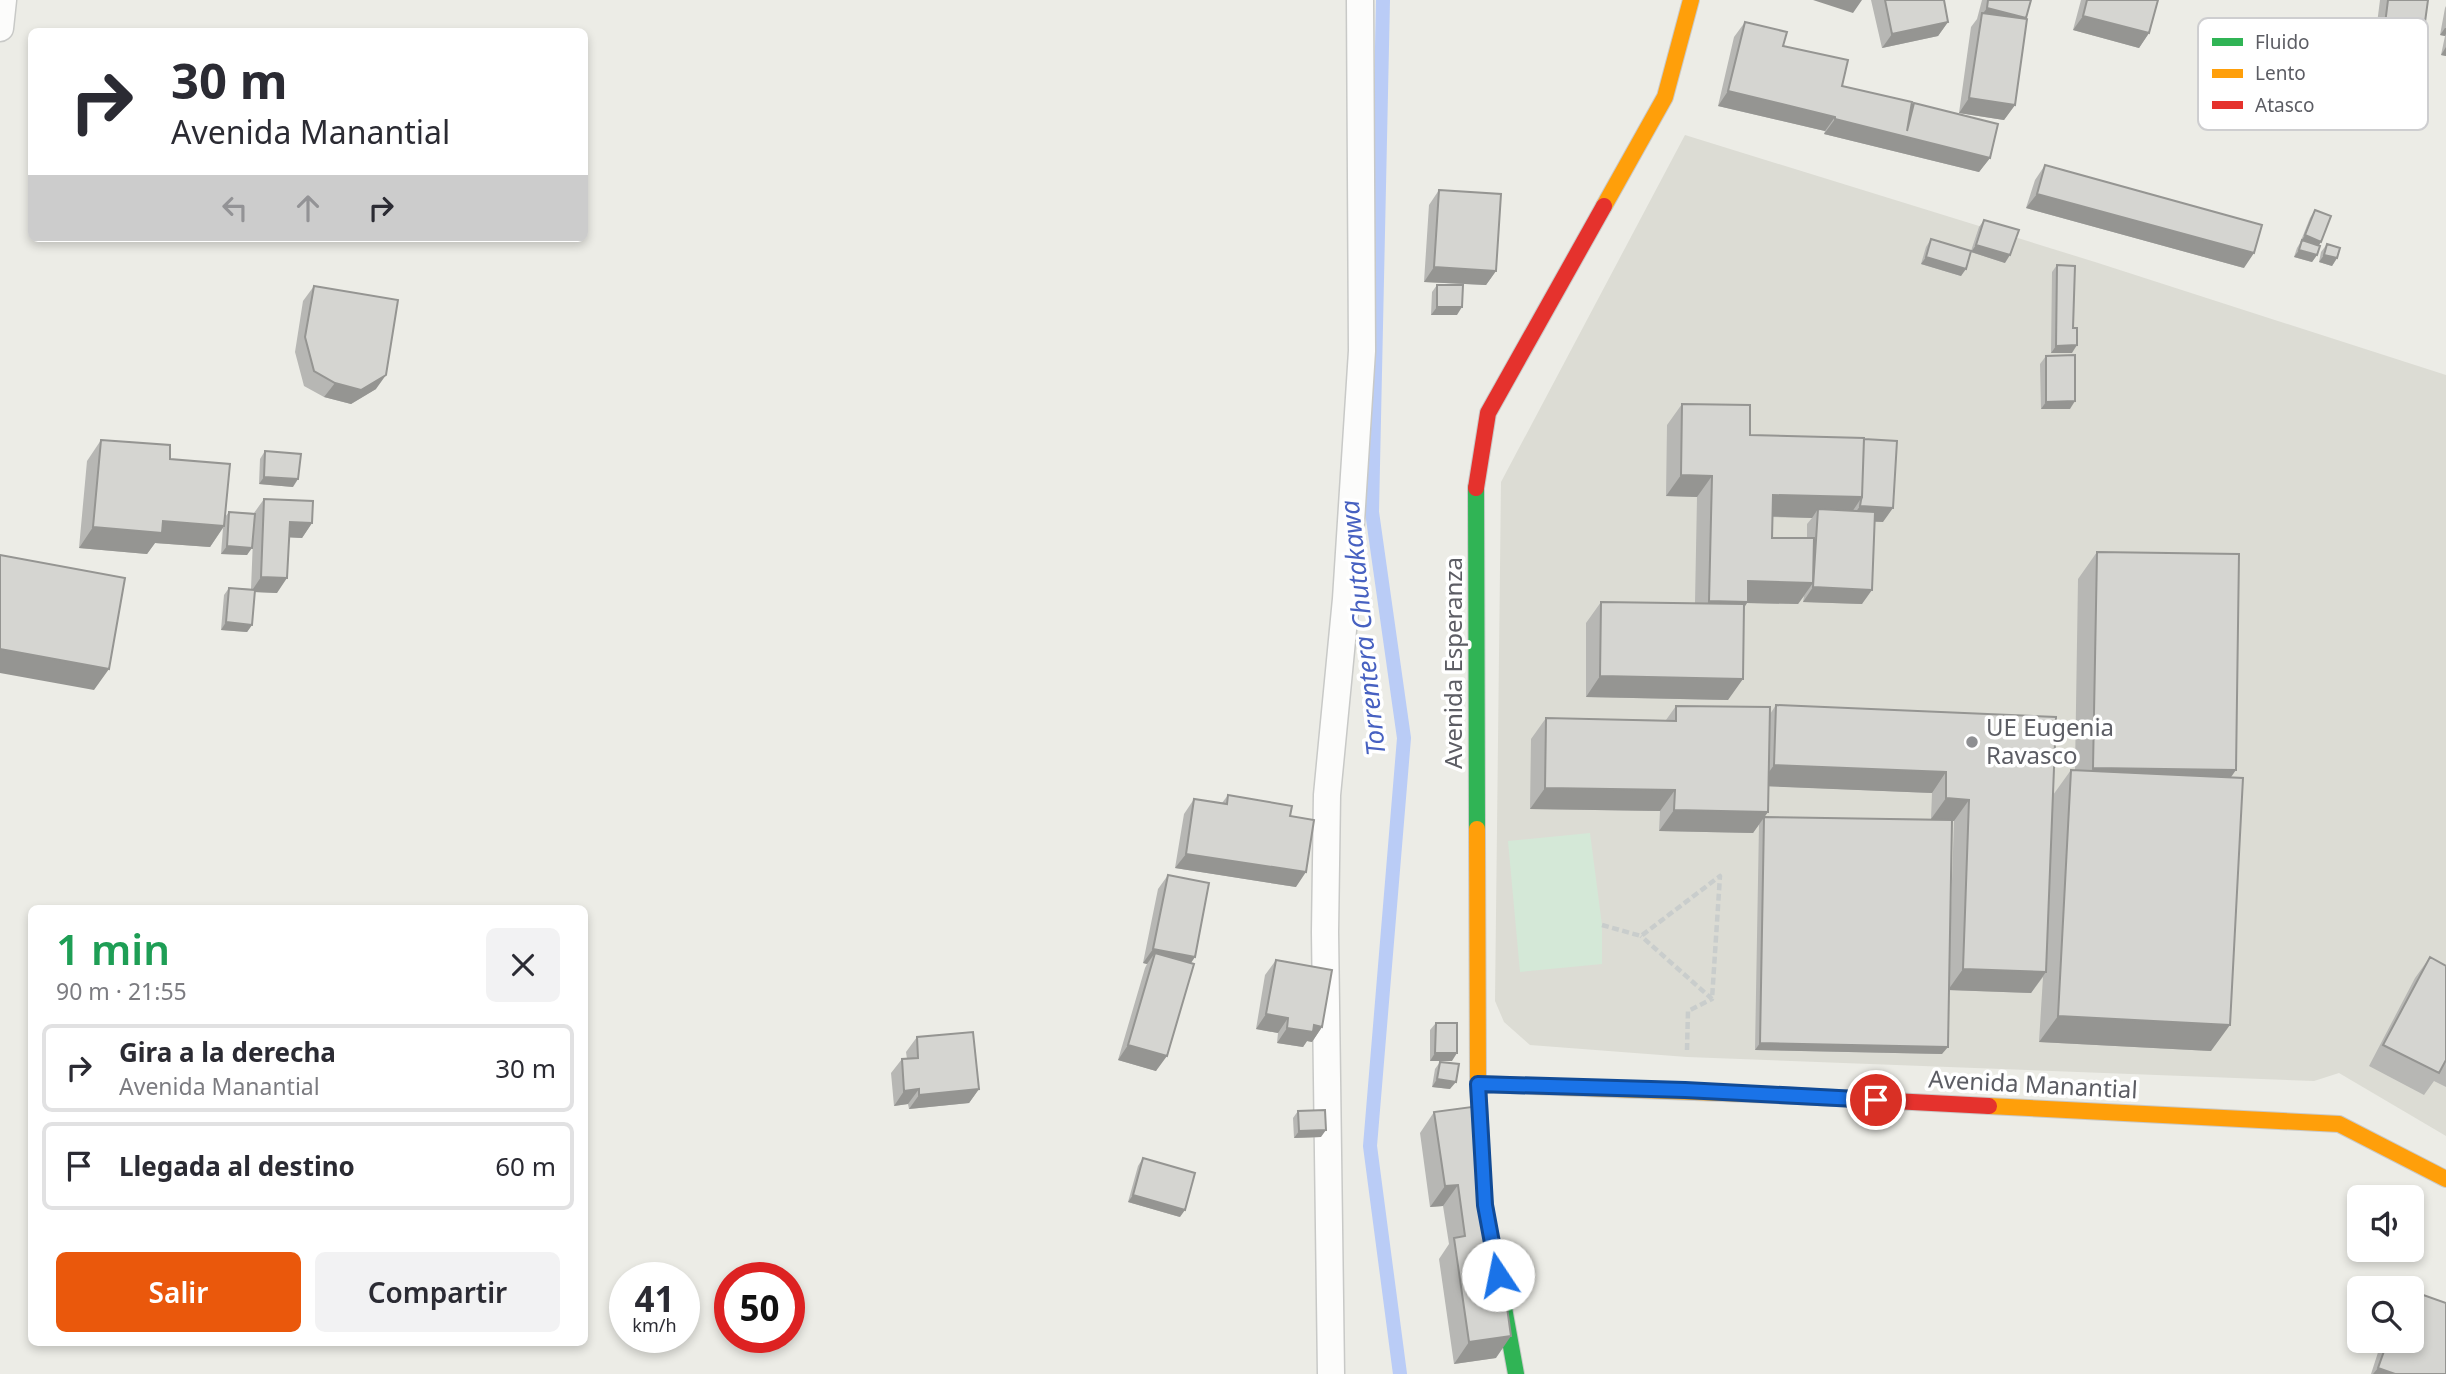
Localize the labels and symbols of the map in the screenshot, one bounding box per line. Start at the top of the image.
legend [2198,18,2428,130]
text: Fluido [2255,29,2310,55]
text: Lento [2255,60,2306,86]
text: Atasco [2255,92,2314,118]
water label: Torrentera Chutakawa [1331,498,1393,758]
street label: Avenida Esperanza [1436,557,1469,769]
place label: UE Eugenia Ravasco [1986,710,2114,771]
marker: UE Eugenia Ravasco [1964,734,1980,750]
street label: Avenida Manantial [1928,1062,2139,1105]
pin [1846,1070,1906,1130]
position arrow [1461,1238,1535,1312]
speed limit sign: 50 [714,1262,805,1353]

